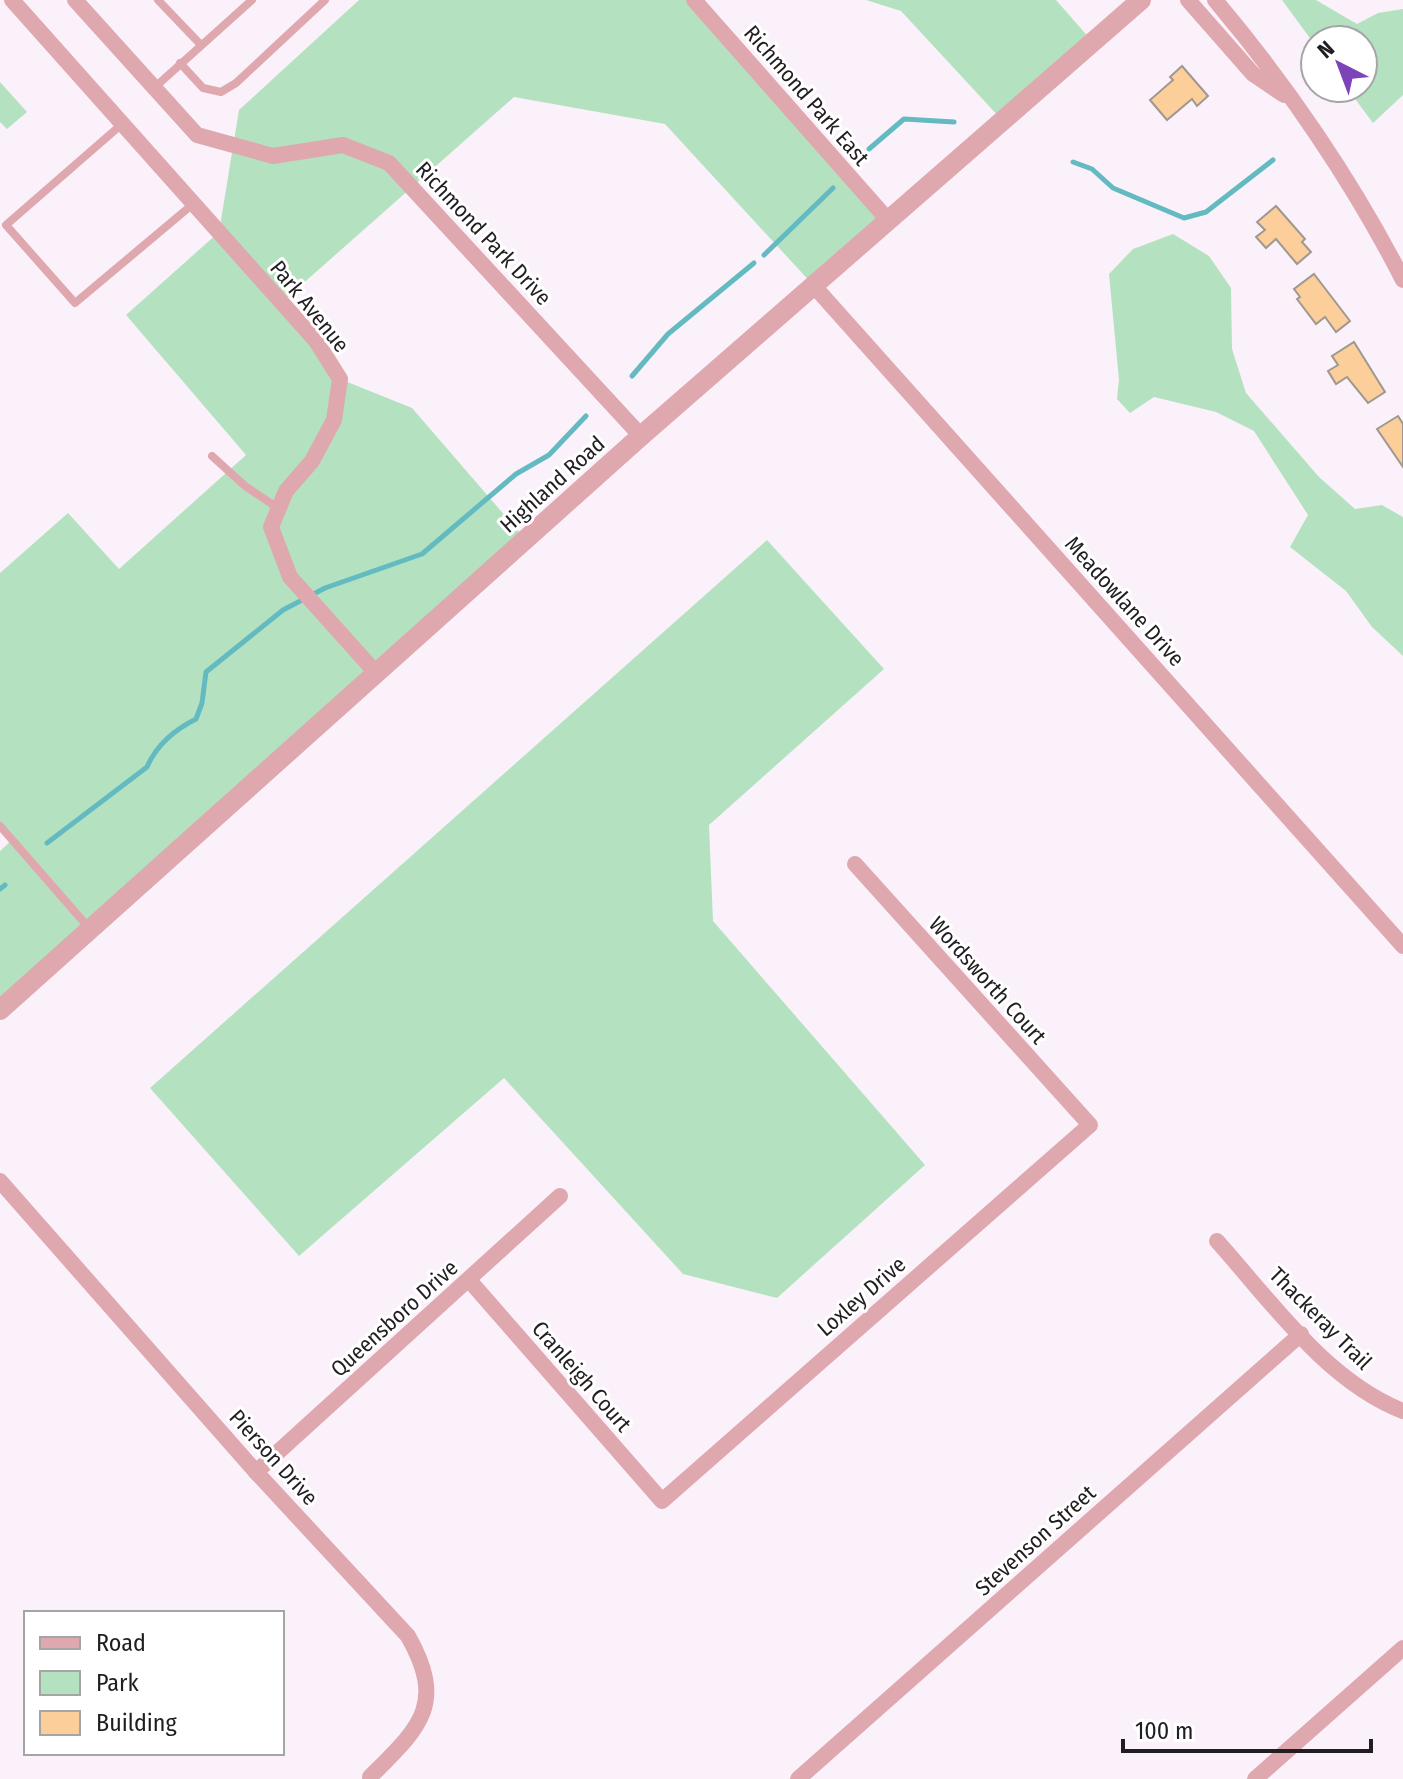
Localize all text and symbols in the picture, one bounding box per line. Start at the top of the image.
street label: Richmond Park East [738,20,875,172]
north arrow [1299,24,1379,104]
text: N [1312,35,1340,64]
street label: Richmond Park Drive [410,156,557,311]
street label: Park Avenue [264,255,355,358]
street label: Highland Road [494,430,610,538]
street label: Meadowlane Drive [1059,531,1190,672]
street label: Wordsworth Court [923,911,1052,1050]
street label: Loxley Drive [812,1251,911,1342]
street label: Queensboro Drive [325,1254,463,1383]
street label: Thackeray Trail [1264,1261,1378,1375]
street label: Cranleigh Court [526,1315,638,1438]
street label: Pierson Drive [224,1404,324,1511]
street label: Stevenson Street [970,1479,1102,1601]
legend [24,1611,284,1755]
text: Road [96,1629,146,1657]
text: Park [96,1669,139,1697]
scale bar [1123,1703,1371,1753]
text: Building [96,1709,178,1737]
text: 100 m [1135,1717,1193,1745]

